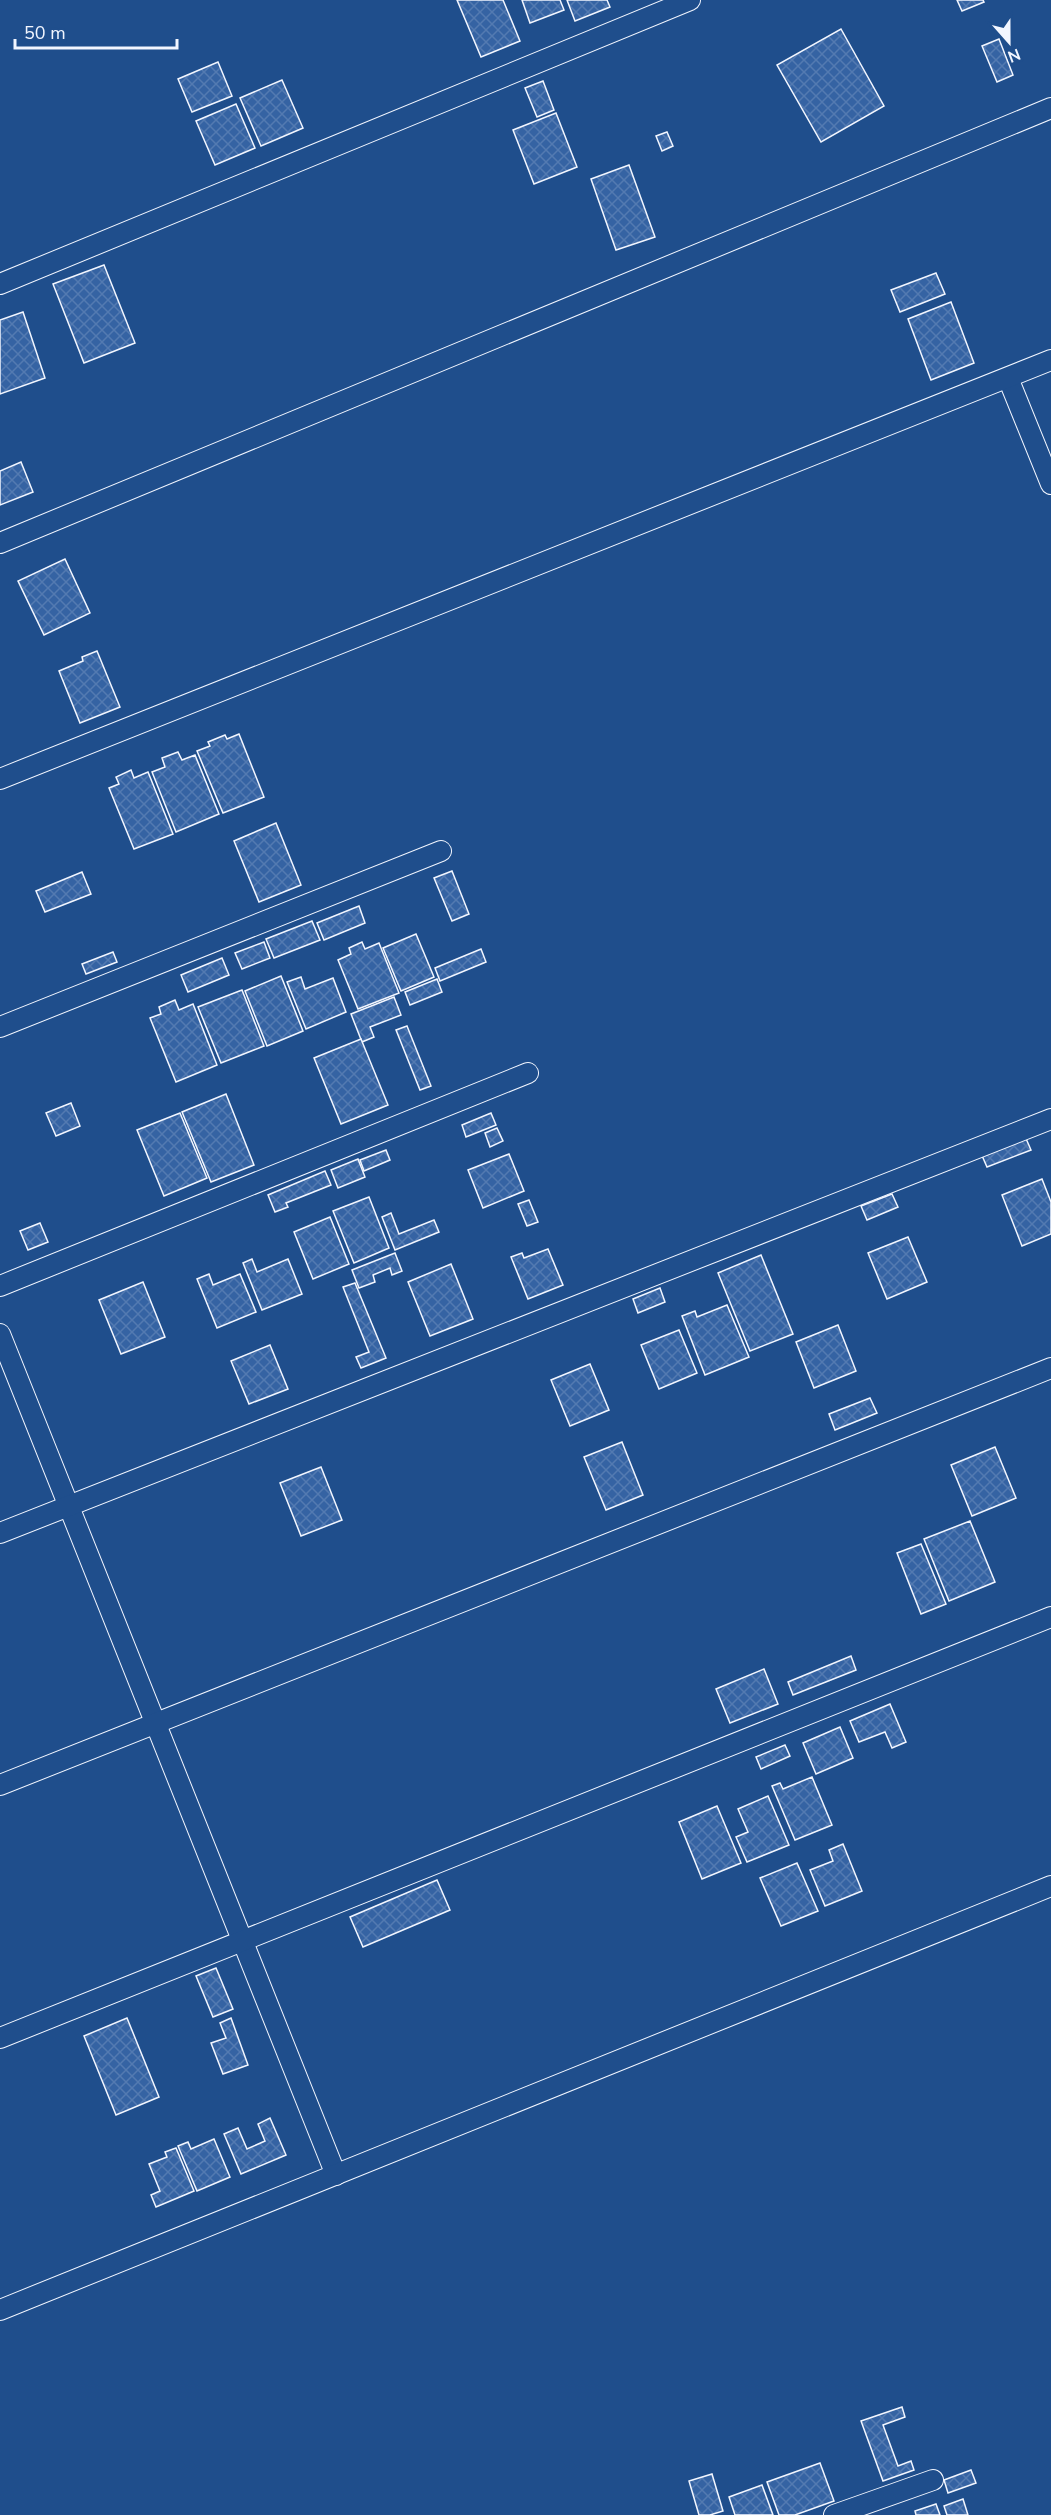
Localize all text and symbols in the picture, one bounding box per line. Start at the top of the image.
scale bar [15,12,177,50]
north arrow [979,12,1039,72]
text: 50 m [24,21,66,45]
text: N [1004,43,1024,67]

